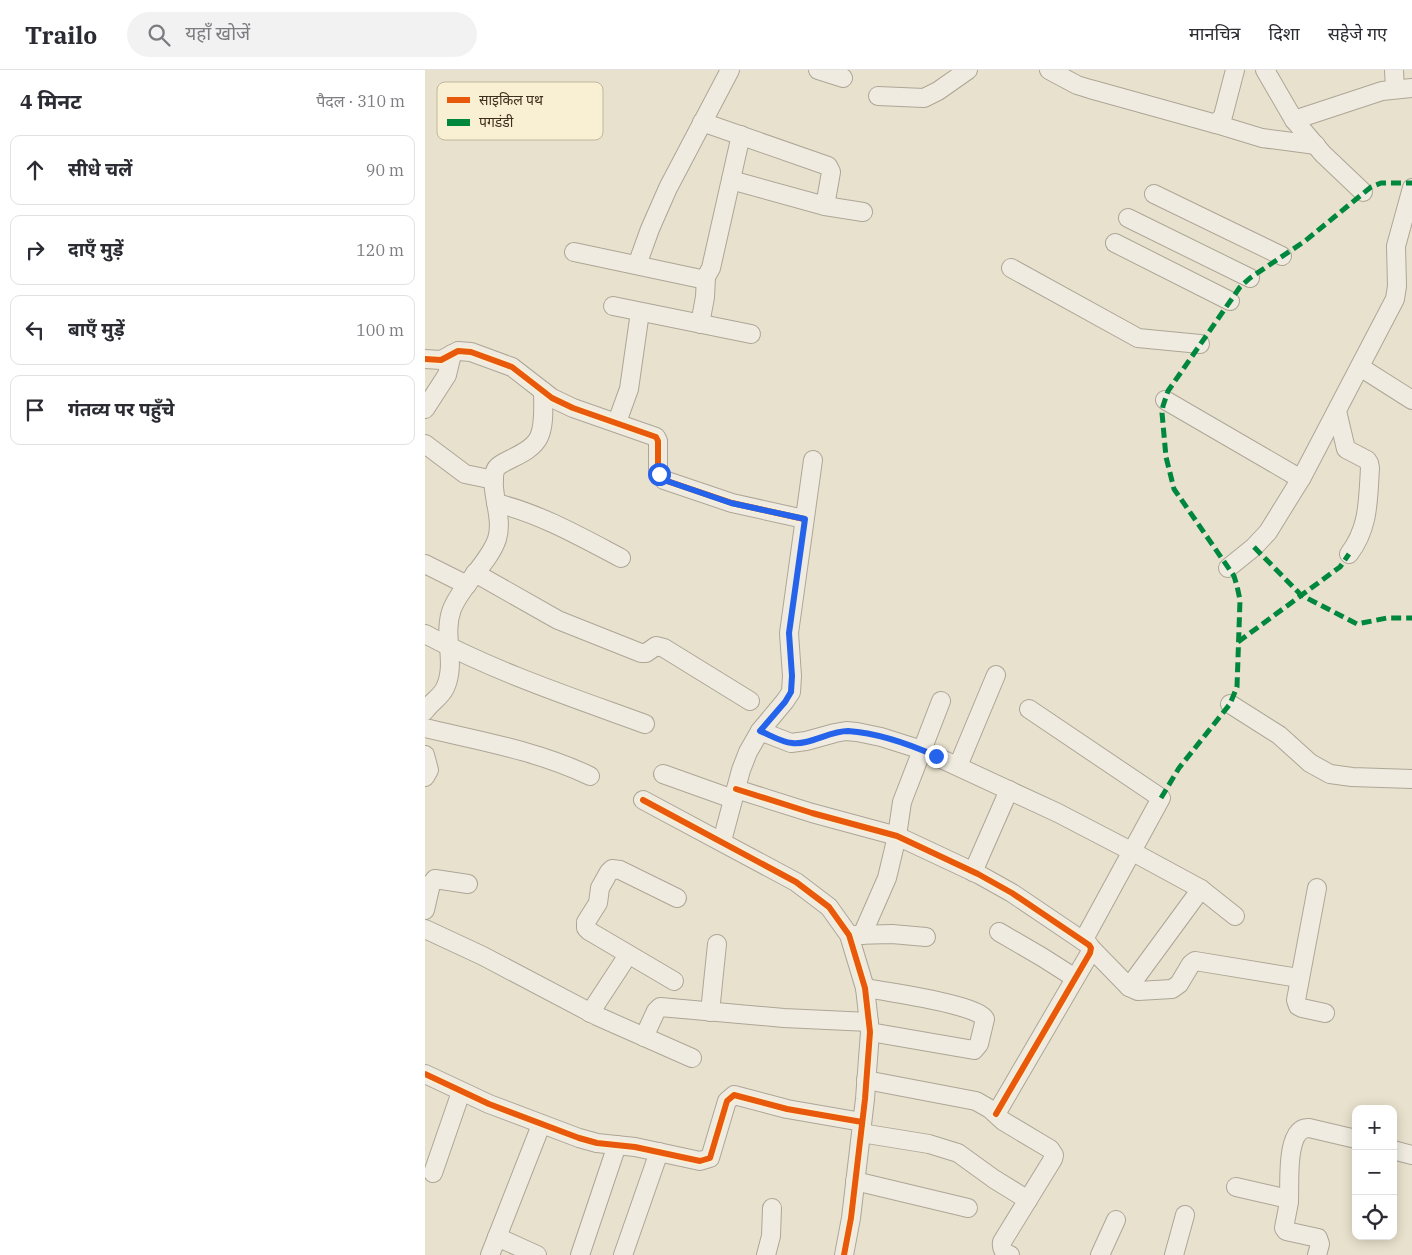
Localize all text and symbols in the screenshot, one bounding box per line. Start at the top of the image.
search box [127,12,477,57]
text: Trailo [25,19,97,51]
icon: search [145,21,173,49]
text: यहाँ खोजें [185,21,250,45]
text: मानचित्र [1189,22,1241,45]
text: दिशा [1269,22,1300,45]
text: सहेजे गए [1328,22,1387,45]
legend [437,82,603,140]
text: 4 मिनट [20,87,82,115]
text: पैदल · 310 m [316,91,405,111]
text: साइकिल पथ [479,91,544,109]
text: पगडंडी [479,113,514,131]
icon: ahead [21,156,49,184]
text: सीधे चलें [68,157,132,181]
text: 90 m [366,160,404,180]
icon: right [21,236,49,264]
text: दाएँ मुड़ें [68,237,123,261]
text: 120 m [356,240,404,260]
icon: left [21,316,49,344]
text: बाएँ मुड़ें [68,317,125,341]
text: 100 m [356,320,404,340]
icon: arrive [21,396,49,424]
text: गंतव्य पर पहुँचे [68,397,175,421]
route start [648,463,671,486]
route end [925,745,948,768]
map controls [1352,1105,1397,1240]
button: + [1352,1105,1397,1150]
button: − [1352,1150,1397,1195]
button: locate [1352,1195,1397,1240]

